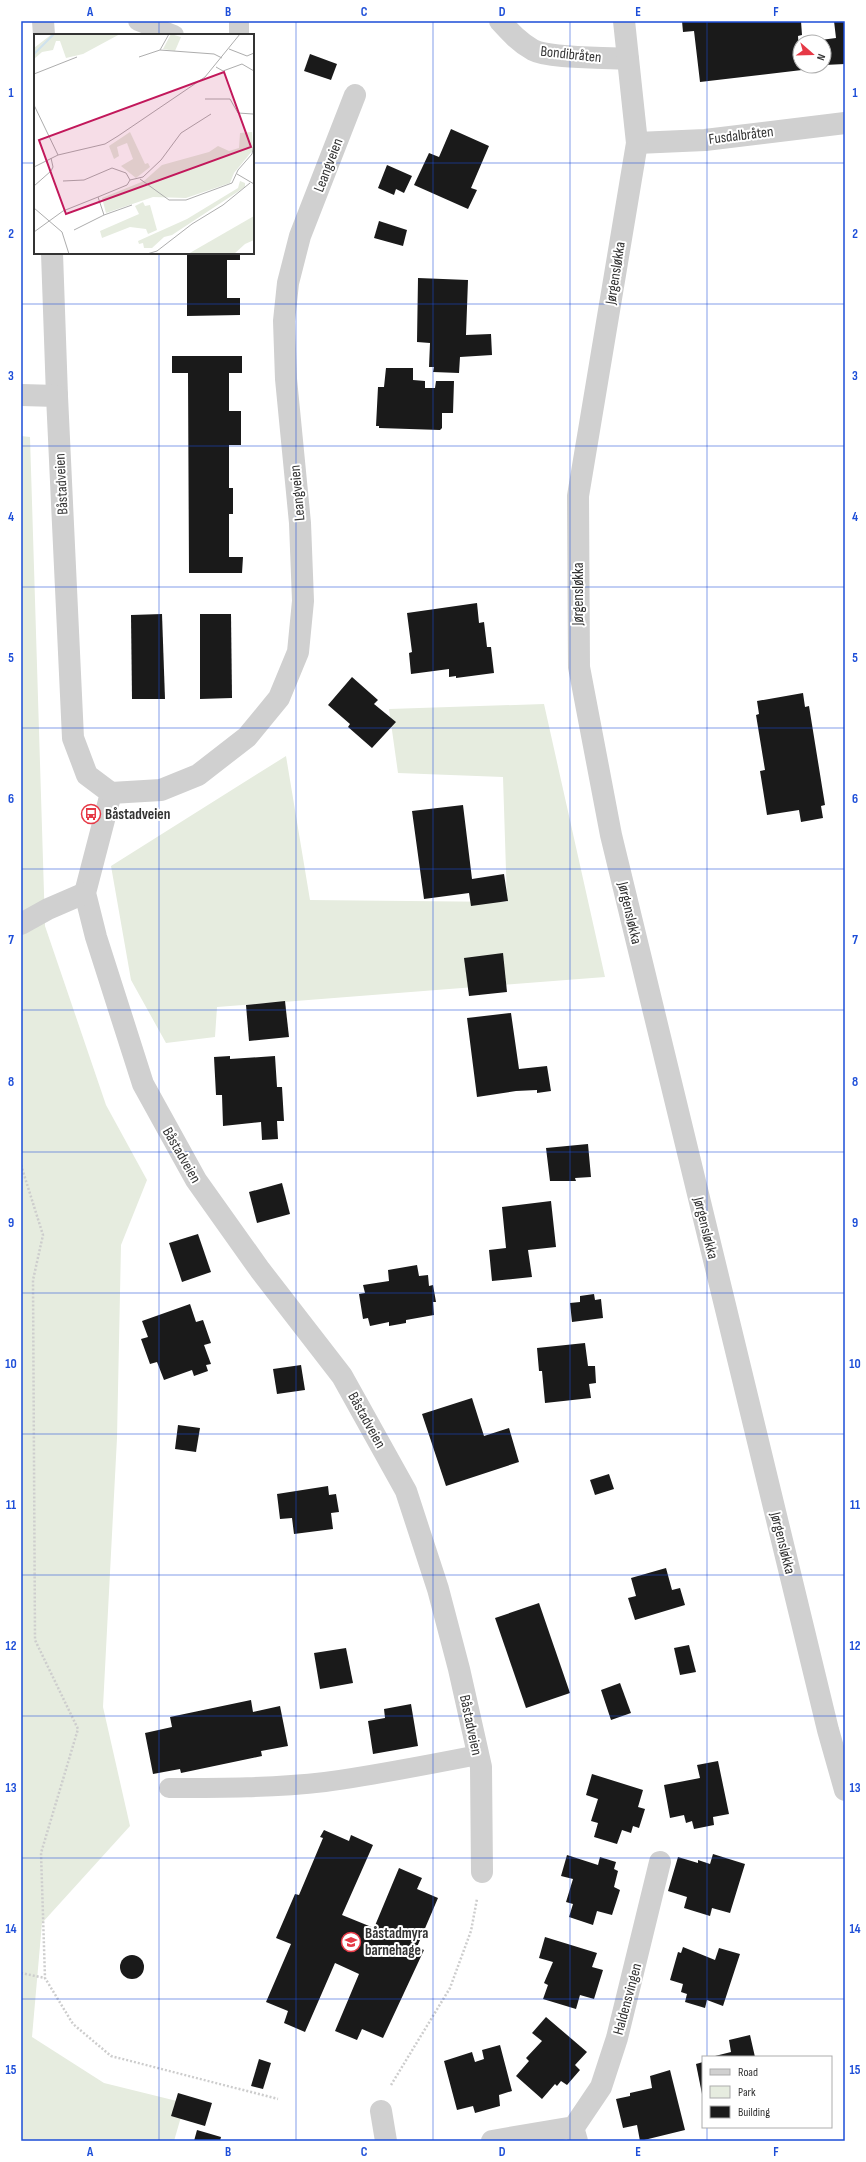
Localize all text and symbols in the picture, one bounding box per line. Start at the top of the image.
text: A [86,4,94,20]
text: B [225,4,231,20]
text: C [361,4,368,20]
text: D [499,4,506,20]
text: E [635,4,641,20]
text: F [773,4,779,20]
inset map [34,34,254,254]
north arrow [792,34,832,74]
street label: Bondibråten [539,42,602,67]
text: N [814,52,828,62]
text: 1 [8,85,14,101]
text: 1 [852,85,858,101]
street label: Fusdalbråten [708,122,775,149]
street label: Leangveien [310,135,347,195]
text: 2 [8,226,14,242]
text: 2 [852,226,858,242]
street label: Jørgensløkka [601,240,630,307]
text: 3 [8,368,14,384]
text: 3 [852,368,858,384]
street label: Båstadveien [50,453,73,515]
street label: Leangveien [286,464,309,522]
text: 4 [8,509,14,525]
text: 4 [852,509,858,525]
street label: Jørgensløkka [569,562,588,627]
text: 5 [8,650,14,666]
text: 5 [852,650,858,666]
text: 6 [8,791,14,807]
text: 6 [852,791,858,807]
bus stop icon: Båstadveien [80,803,102,825]
place label: Båstadveien [105,805,170,824]
street label: Jørgensløkka [613,879,646,946]
text: 7 [8,932,14,948]
text: 7 [852,932,858,948]
text: 8 [8,1074,14,1090]
text: 8 [852,1074,858,1090]
street label: Båstadveien [158,1124,205,1187]
street label: Jørgensløkka [688,1194,722,1261]
text: 9 [8,1215,14,1231]
text: 9 [852,1215,858,1231]
text: 10 [5,1356,17,1372]
text: 10 [849,1356,861,1372]
street label: Båstadveien [343,1389,390,1452]
text: 11 [6,1497,16,1513]
text: 11 [850,1497,860,1513]
street label: Jørgensløkka [765,1509,799,1576]
text: 12 [6,1638,17,1654]
text: 12 [850,1638,861,1654]
street label: Båstadveien [455,1693,486,1757]
text: 13 [6,1780,17,1796]
text: 13 [850,1780,861,1796]
text: 14 [5,1921,17,1937]
text: 14 [849,1921,861,1937]
place label: Båstadmyra barnehage [365,1924,428,1960]
school or university icon: Båstadmyra barnehage [340,1931,362,1953]
street label: Haldensvingen [609,1961,646,2037]
legend [702,2056,832,2128]
text: 15 [6,2062,17,2078]
text: 15 [850,2062,861,2078]
text: Road [738,2065,758,2080]
text: Park [738,2085,756,2100]
text: Building [738,2105,770,2120]
text: A [86,2144,94,2160]
text: B [225,2144,231,2160]
text: C [361,2144,368,2160]
text: D [499,2144,506,2160]
text: E [635,2144,641,2160]
text: F [773,2144,779,2160]

